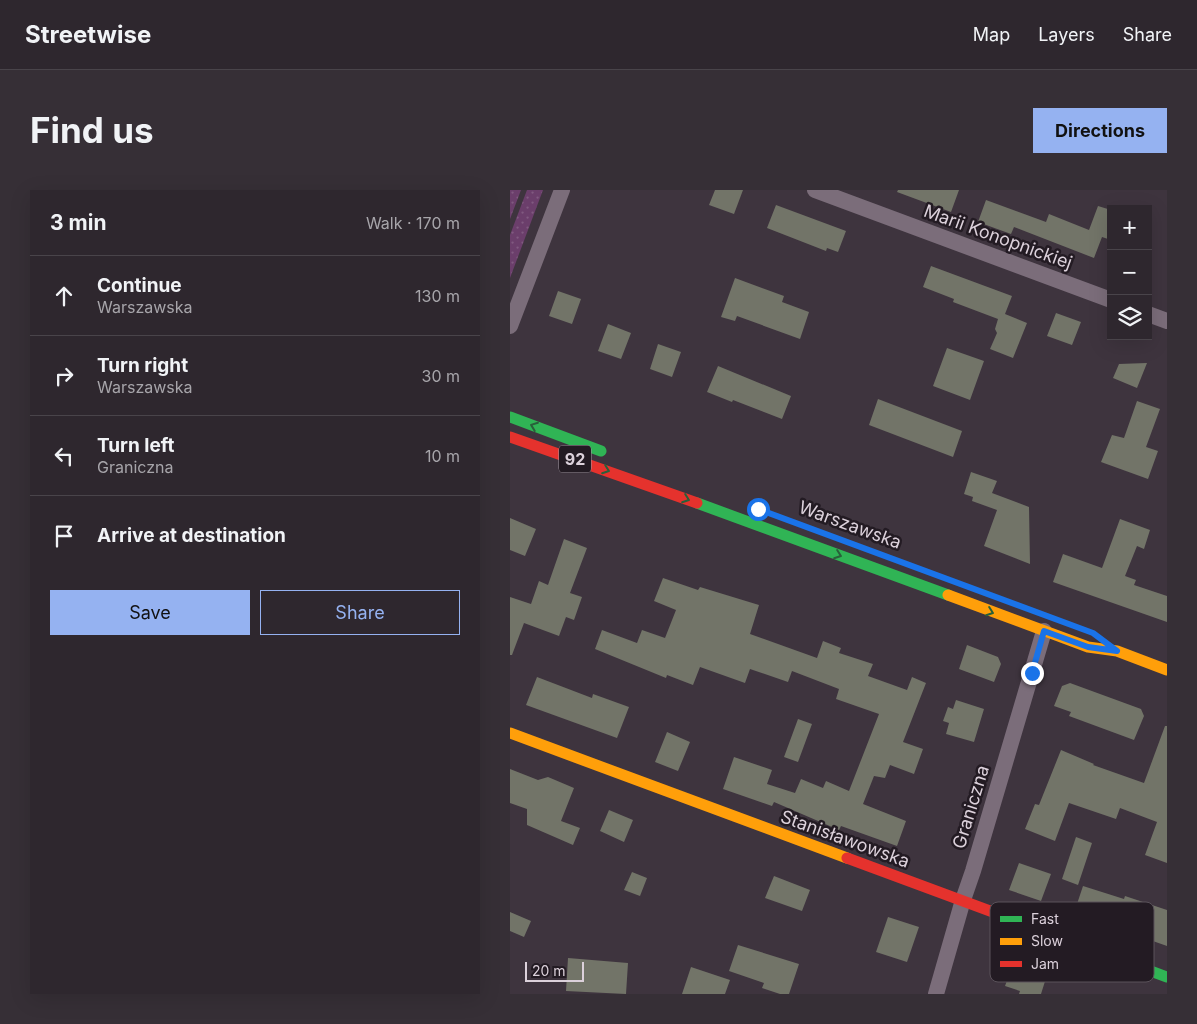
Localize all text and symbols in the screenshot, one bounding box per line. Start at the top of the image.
text: Streetwise [25,20,151,49]
text: Map [973,24,1010,45]
text: Layers [1038,24,1095,45]
text: Share [1123,24,1172,45]
button: Directions [1033,108,1167,153]
text: Find us [30,109,154,151]
street label: Marii Konopnickiej [921,200,1075,273]
map controls [1107,205,1152,340]
button: + [1107,205,1152,250]
text: 3 min [50,210,106,235]
text: Walk · 170 m [366,213,460,233]
button: − [1107,250,1152,295]
text: Continue [97,274,182,297]
icon: ahead [50,282,78,310]
text: 130 m [415,286,460,306]
button: layers [1107,295,1152,340]
text: Warszawska [97,297,193,317]
text: Turn right [97,354,188,377]
icon: right [50,362,78,390]
text: 30 m [422,366,460,386]
text: Warszawska [97,377,193,397]
one-way arrow [530,422,539,432]
text: Turn left [97,434,175,457]
icon: left [50,442,78,470]
road number: 92 [559,445,591,472]
text: 10 m [425,446,460,466]
text: Graniczna [97,457,173,477]
one-way arrow [601,464,609,474]
one-way arrow [681,493,689,503]
street label: Warszawska [796,496,904,553]
route start [747,498,770,521]
icon: arrive [50,522,78,550]
text: Arrive at destination [97,524,286,547]
one-way arrow [833,549,842,559]
button: Save [50,590,250,635]
button: Share [260,590,460,635]
one-way arrow [985,606,994,616]
route end [1021,662,1044,685]
street label: Graniczna [948,763,993,851]
street label: Stanisławowska [778,805,913,872]
legend [990,902,1154,982]
text: Fast [1031,910,1059,927]
text: Slow [1031,932,1063,949]
text: Jam [1031,955,1059,972]
scale bar [525,959,584,982]
text: 20 m [532,962,566,979]

